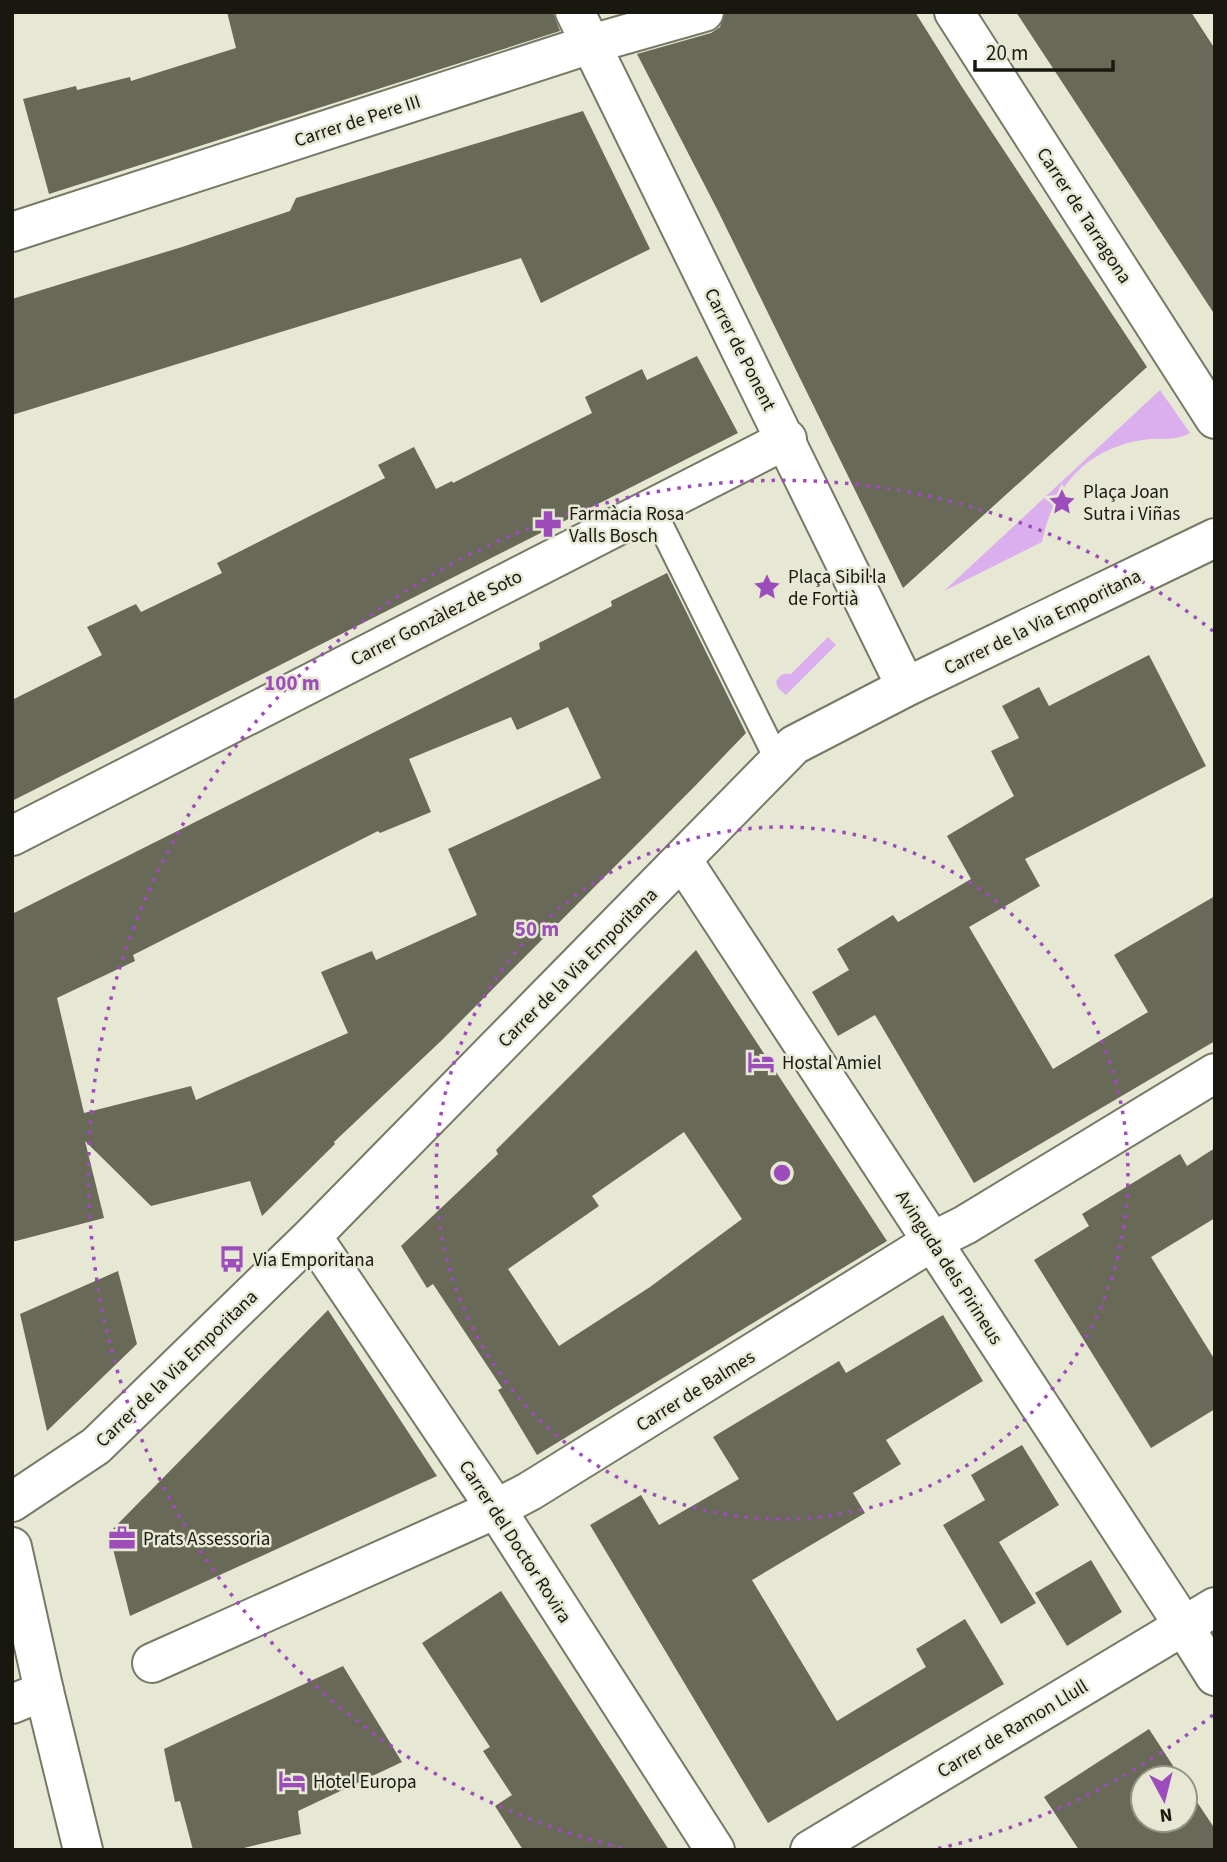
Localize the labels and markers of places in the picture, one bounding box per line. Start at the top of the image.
place label: Plaça Joan Sutra i Viñas [1083,479,1180,528]
place icon: Plaça Joan Sutra i Viñas [1047,487,1077,517]
place label: Farmàcia Rosa Valls Bosch [569,501,684,550]
pharmacy icon: Farmàcia Rosa Valls Bosch [533,509,563,539]
place label: Plaça Sibil·la de Fortià [788,564,886,613]
place icon: Plaça Sibil·la de Fortià [752,572,782,602]
hotel icon: Hostal Amiel [746,1047,776,1077]
place label: Hostal Amiel [782,1050,882,1077]
centre of rings [770,1161,794,1185]
bus stop icon: Via Emporitana [217,1244,247,1274]
place label: Via Emporitana [253,1247,374,1274]
office icon: Prats Assessoria [107,1523,137,1553]
place label: Prats Assessoria [143,1526,270,1553]
hotel icon: Hotel Europa [277,1766,307,1796]
place label: Hotel Europa [313,1769,417,1796]

